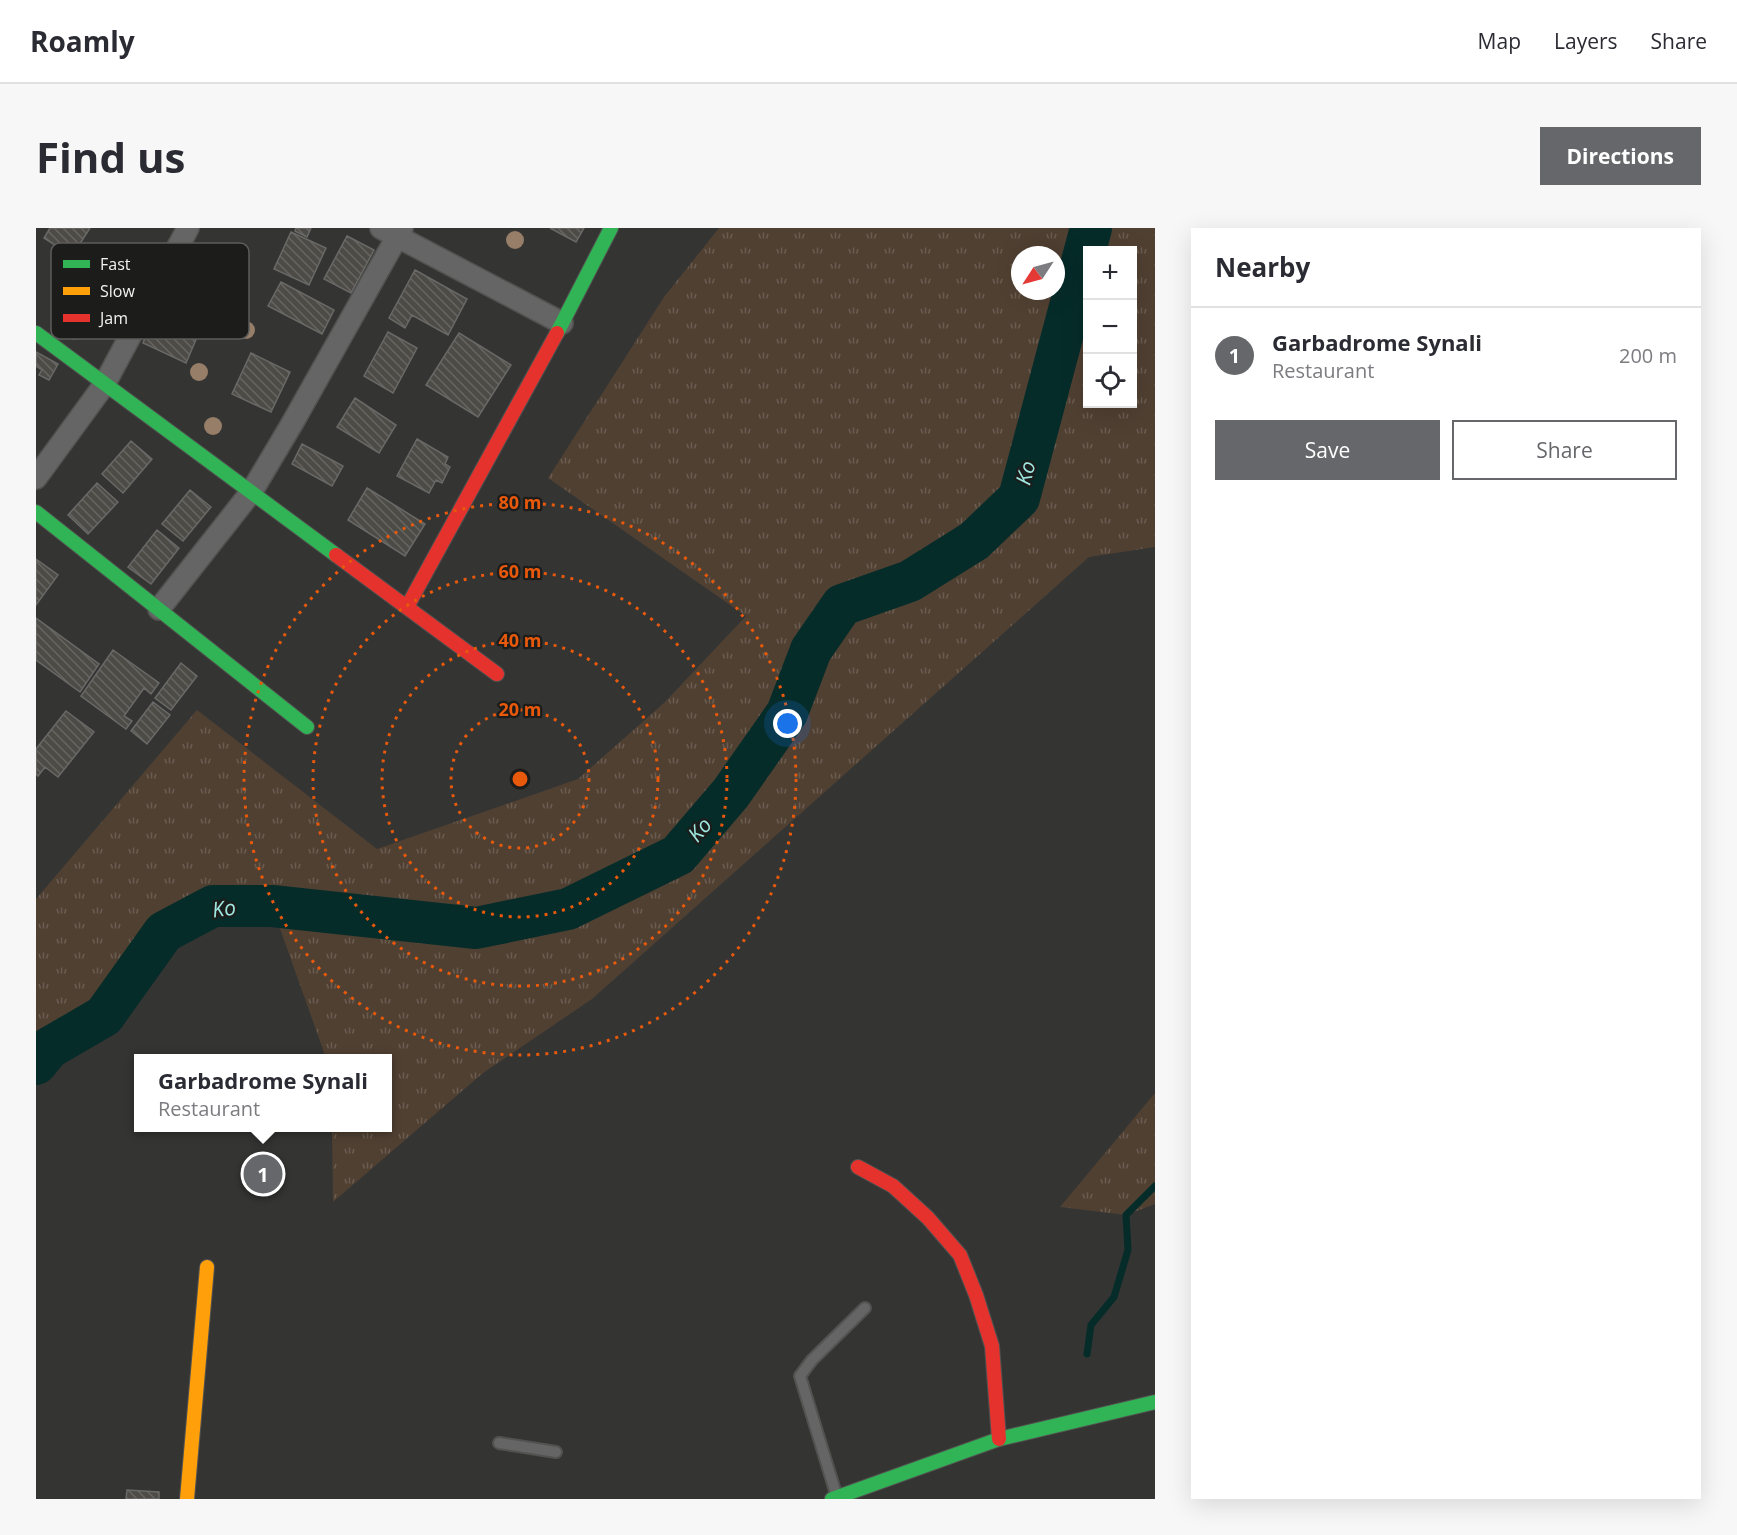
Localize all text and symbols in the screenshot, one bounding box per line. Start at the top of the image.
text: Roamly [30,22,135,60]
text: Map [1478,27,1521,55]
text: Layers [1554,27,1618,55]
text: Share [1651,27,1707,55]
button: Directions [1540,127,1701,185]
text: Find us [36,128,185,185]
legend [51,243,249,339]
north arrow [1011,246,1065,300]
map controls [1083,246,1137,408]
button: + [1083,246,1137,300]
text: Nearby [1215,249,1310,285]
text: Fast [100,253,131,275]
text: Slow [100,280,135,302]
button: − [1083,300,1137,354]
text: Jam [98,307,128,329]
text: Garbadrome Synali [1272,327,1482,357]
text: 1 [1229,342,1240,369]
text: 200 m [1619,342,1677,369]
button: locate [1083,354,1137,408]
text: Restaurant [1272,357,1374,384]
button: Save [1215,420,1440,480]
button: Share [1452,420,1677,480]
water label: Ko [1008,458,1042,488]
text: 80 m [499,490,541,514]
text: 60 m [499,559,541,583]
text: 40 m [499,628,541,652]
text: 20 m [499,697,541,721]
your location [773,709,802,738]
centre of rings [510,769,530,789]
water label: Ko [681,811,718,847]
water label: Ko [210,893,237,924]
popup [134,1054,392,1132]
text: Garbadrome Synali [158,1065,368,1095]
text: Restaurant [158,1095,260,1122]
pin: 1 [244,1152,282,1196]

